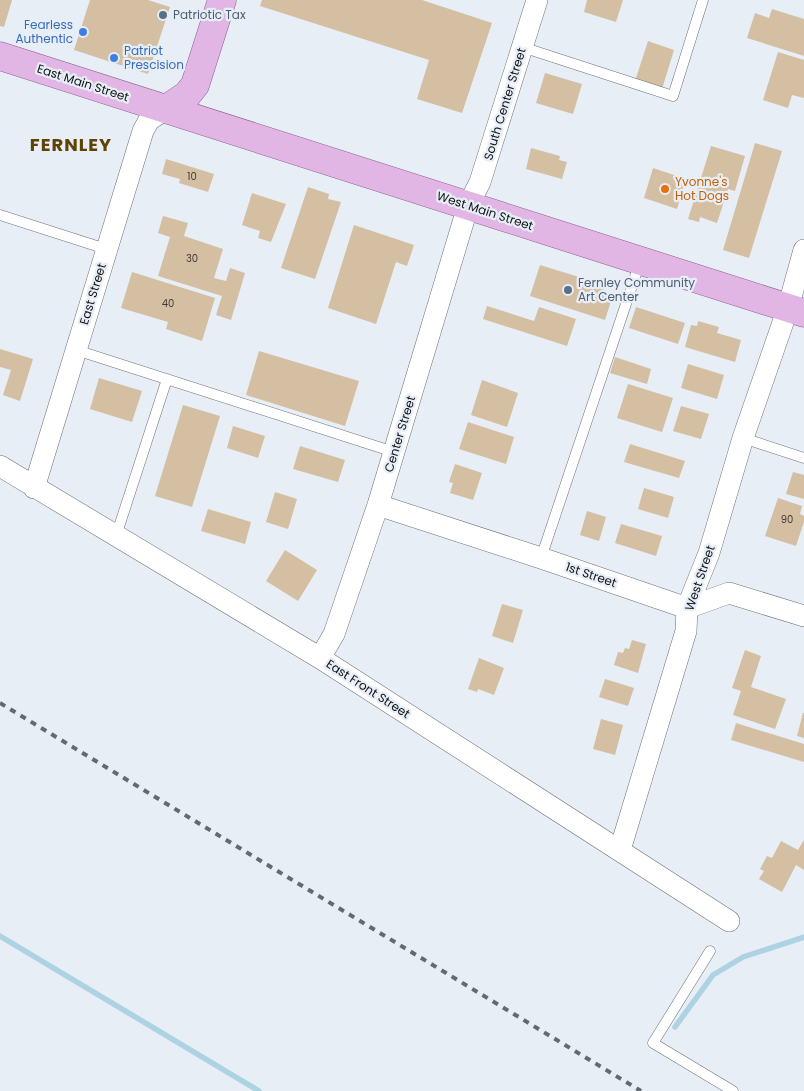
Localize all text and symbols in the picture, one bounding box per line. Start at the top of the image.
place label: Patriotic Tax [173,6,246,23]
marker: Patriotic Tax [157,9,169,21]
place label: Fearless Authentic [15,16,73,47]
marker: Fearless Authentic [77,26,89,38]
place label: Patriot Prescision [124,42,184,73]
street label: South Center Street [479,46,530,162]
marker: Patriot Prescision [108,52,120,64]
street label: East Main Street [35,60,131,105]
district label: FERNLEY [30,132,112,157]
house number: 10 [187,169,197,184]
place label: Yvonne's Hot Dogs [675,173,729,204]
marker: Yvonne's Hot Dogs [659,183,671,195]
street label: West Main Street [435,187,536,234]
house number: 30 [186,251,198,266]
street label: East Street [75,261,110,327]
place label: Fernley Community Art Center [578,274,695,305]
marker: Fernley Community Art Center [562,284,574,296]
house number: 40 [162,296,174,311]
street label: Center Street [380,394,419,474]
house number: 90 [781,512,793,527]
street label: West Street [680,543,719,613]
street label: 1st Street [563,558,619,591]
street label: East Front Street [323,655,413,722]

